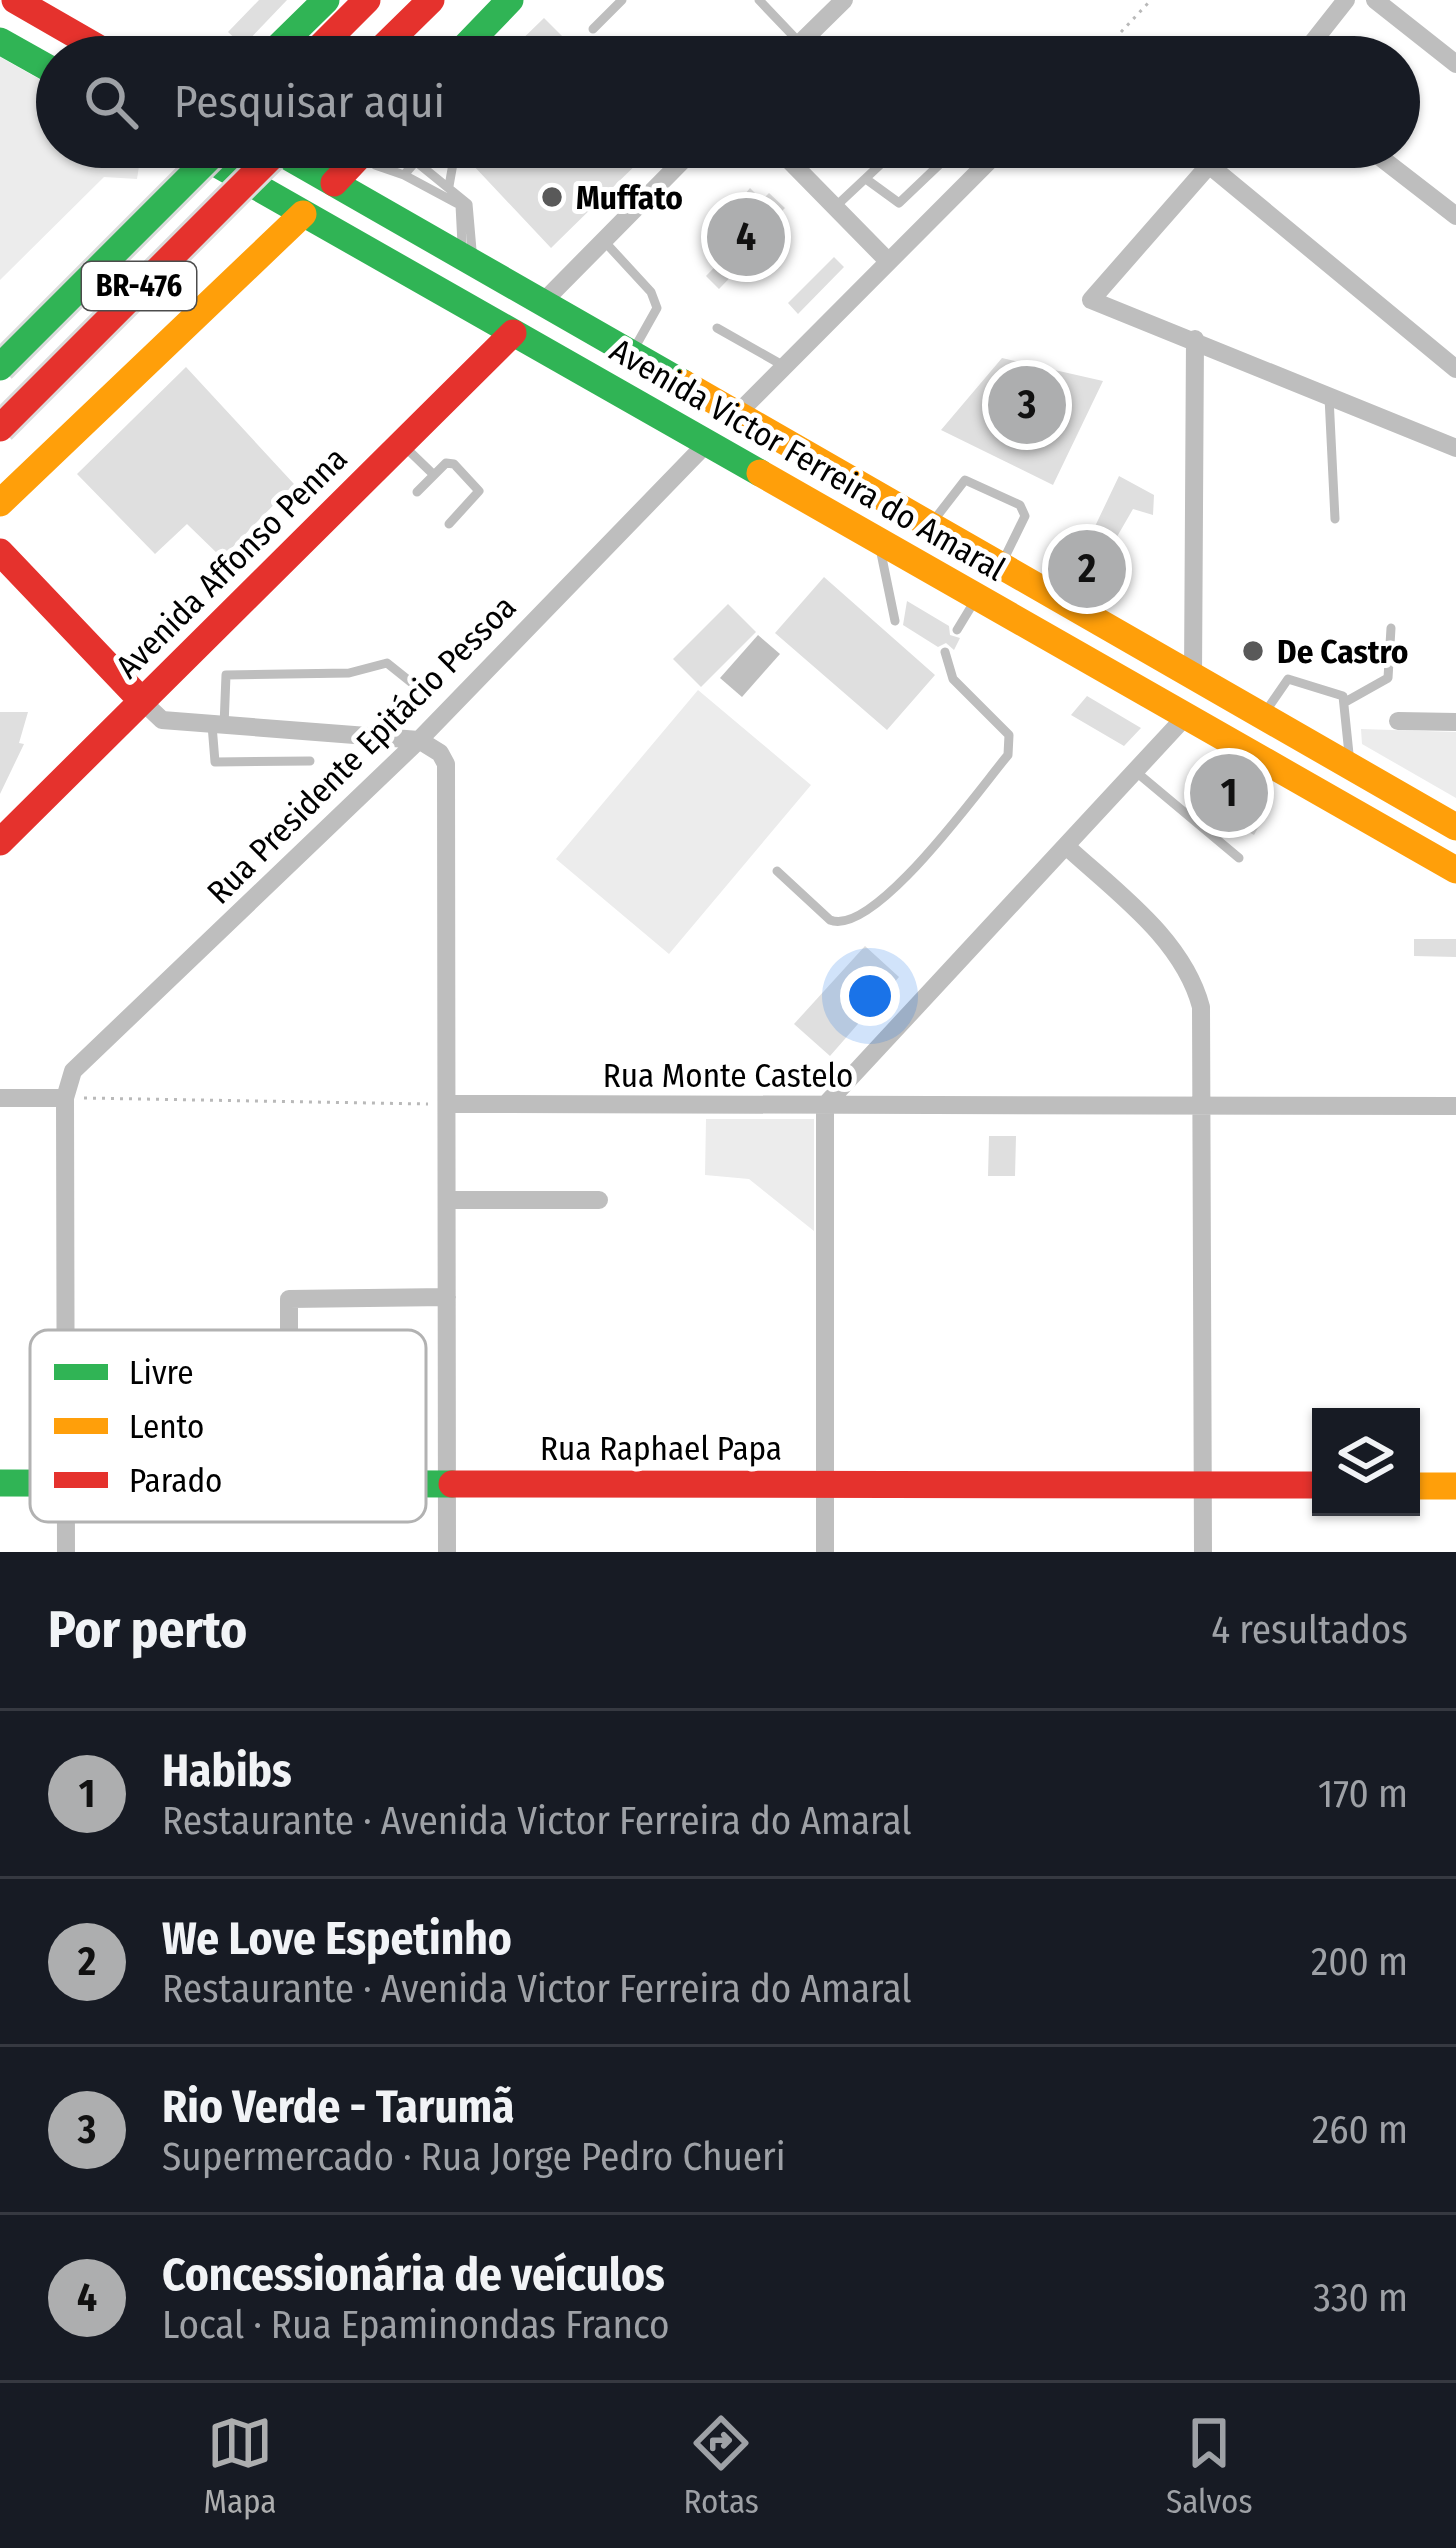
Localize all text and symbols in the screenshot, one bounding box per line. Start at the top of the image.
search box [36,36,1420,168]
icon: search [78,69,144,135]
text: Pesquisar aqui [174,75,445,129]
place label: Muffato [576,178,683,218]
marker: Muffato [539,184,565,210]
pin: 4 [707,192,785,282]
road number: BR-476 [82,262,196,310]
street label: Avenida Victor Ferreira do Amaral [603,330,1012,590]
pin: 3 [988,360,1066,450]
street label: Avenida Affonso Penna [108,439,356,687]
pin: 2 [1048,524,1126,614]
street label: Rua Presidente Epitácio Pessoa [199,587,524,912]
place label: De Castro [1277,632,1408,672]
marker: De Castro [1240,638,1266,664]
pin: 1 [1190,748,1268,838]
your location [840,966,900,1026]
street label: Rua Monte Castelo [603,1056,853,1096]
legend [30,1330,426,1522]
text: Livre [129,1353,194,1393]
text: Lento [129,1407,204,1447]
map controls [1312,1408,1420,1516]
button: layers [1312,1408,1420,1516]
street label: Rua Raphael Papa [540,1429,782,1469]
text: Parado [129,1461,222,1501]
text: Por perto [48,1599,247,1661]
text: 4 resultados [1211,1607,1408,1653]
text: Habibs [162,1744,292,1798]
text: 1 [79,1771,95,1817]
text: 170 m [1318,1771,1408,1817]
text: Restaurante · Avenida Victor Ferreira do Amaral [162,1798,912,1844]
text: We Love Espetinho [162,1912,512,1966]
text: 2 [78,1939,96,1985]
text: 200 m [1311,1939,1408,1985]
text: Restaurante · Avenida Victor Ferreira do Amaral [162,1966,912,2012]
text: Rio Verde - Tarumã [162,2080,515,2134]
text: 3 [78,2107,96,2153]
text: 260 m [1312,2107,1408,2153]
text: Supermercado · Rua Jorge Pedro Chueri [162,2134,786,2180]
text: Concessionária de veículos [162,2248,665,2302]
text: 4 [77,2275,97,2321]
text: 330 m [1313,2275,1408,2321]
text: Local · Rua Epaminondas Franco [162,2302,669,2348]
tab: Mapa [203,2410,277,2522]
tab: Rotas [683,2410,759,2522]
tab: Salvos [1166,2410,1252,2522]

